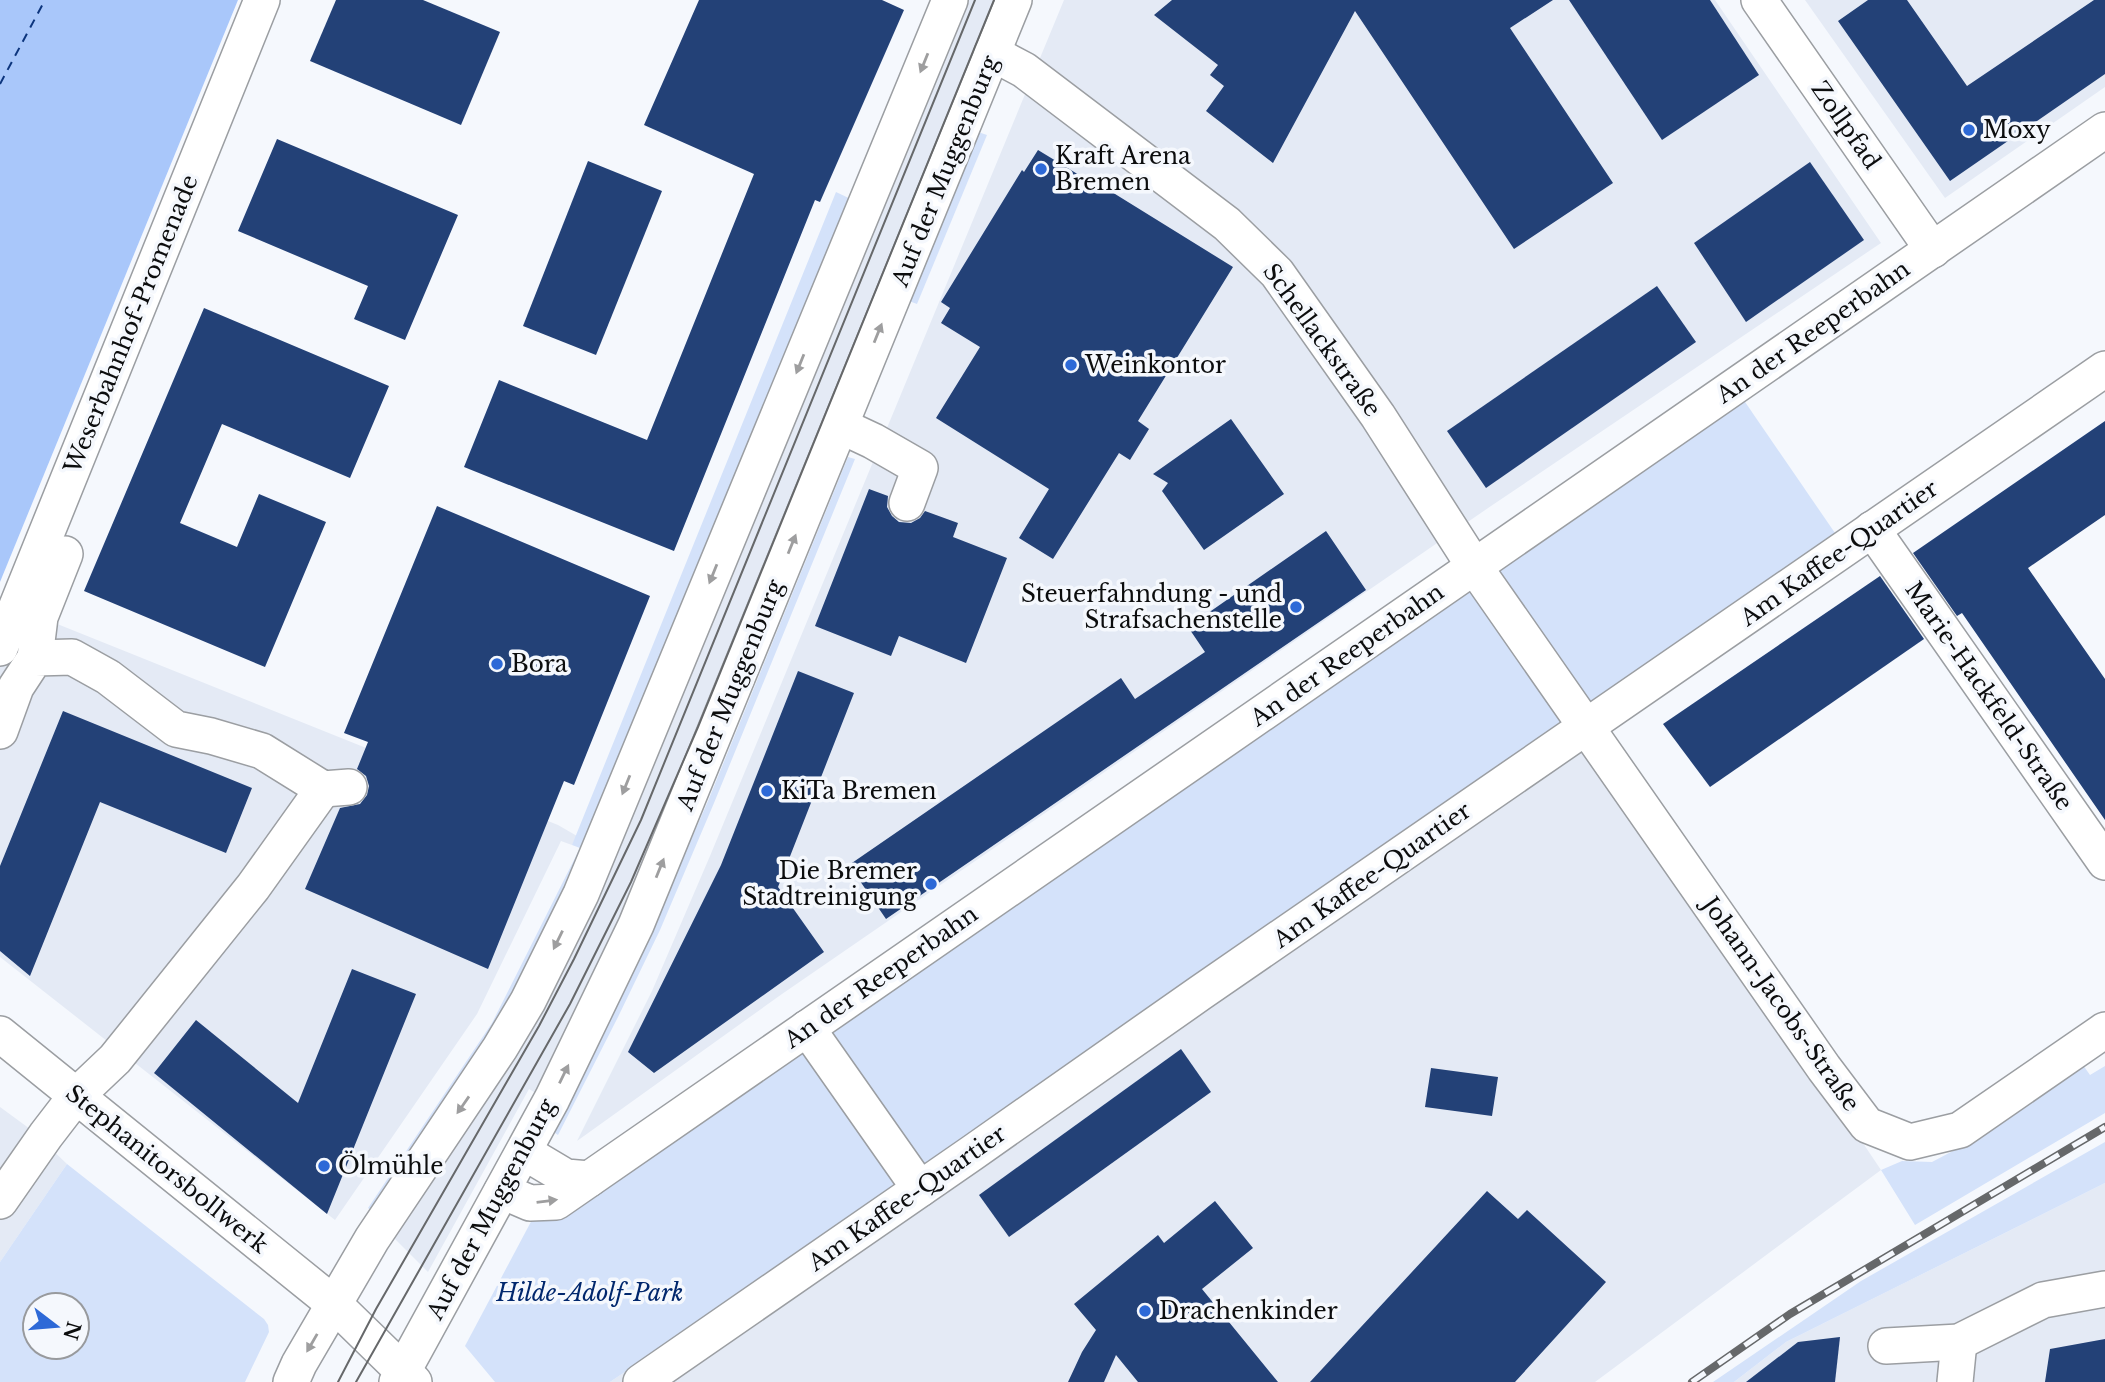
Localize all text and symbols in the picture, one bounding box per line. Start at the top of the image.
street label: Auf der Muggenburg [886,51,1004,291]
one-way arrow [918,53,929,74]
street label: Zollpfad [1806,76,1886,174]
place label: Moxy [1983,116,2051,144]
marker: Moxy [1961,122,1977,138]
place label: Kraft Arena Bremen [1055,142,1191,196]
marker: Kraft Arena Bremen [1033,161,1049,177]
street label: Weserbahnhof-Promenade [58,171,204,478]
street label: An der Reeperbahn [1710,255,1915,410]
street label: Schellackstraße [1257,258,1387,422]
one-way arrow [873,323,884,344]
place label: Weinkontor [1084,351,1226,379]
one-way arrow [794,354,805,375]
marker: Weinkontor [1063,357,1079,373]
street label: Am Kaffee-Quartier [1734,474,1943,632]
one-way arrow [787,533,798,554]
one-way arrow [707,564,718,585]
street label: Auf der Muggenburg [671,575,789,815]
street label: Marie-Hackfeld-Straße [1899,576,2079,816]
street label: An der Reeperbahn [1244,578,1449,733]
place label: Steuerfahndung - und Strafsachenstelle [1021,580,1282,634]
marker: Steuerfahndung - und Strafsachenstelle [1288,599,1304,615]
place label: Bora [511,650,568,678]
marker: Bora [489,656,505,672]
one-way arrow [620,774,631,795]
place label: KiTa Bremen [781,777,937,805]
marker: KiTa Bremen [759,783,775,799]
street label: Am Kaffee-Quartier [1267,796,1476,954]
one-way arrow [654,857,665,878]
place label: Die Bremer Stadtreinigung [742,857,917,911]
marker: Die Bremer Stadtreinigung [923,876,939,892]
street label: Johann-Jacobs-Straße [1695,889,1866,1116]
street label: An der Reeperbahn [778,900,983,1055]
one-way arrow [552,930,563,950]
one-way arrow [558,1064,569,1084]
street label: Stephanitorsbollwerk [60,1079,274,1260]
street label: Auf der Muggenburg [420,1093,561,1325]
one-way arrow [456,1096,470,1114]
street label: Am Kaffee-Quartier [802,1119,1011,1277]
place label: Ölmühle [338,1151,444,1180]
marker: Ölmühle [316,1158,332,1174]
one-way arrow [537,1195,559,1206]
park label: Hilde-Adolf-Park [496,1279,683,1307]
north arrow [21,1291,91,1361]
place label: Drachenkinder [1159,1297,1338,1325]
marker: Drachenkinder [1137,1303,1153,1319]
text: N [58,1319,85,1342]
one-way arrow [306,1333,318,1352]

